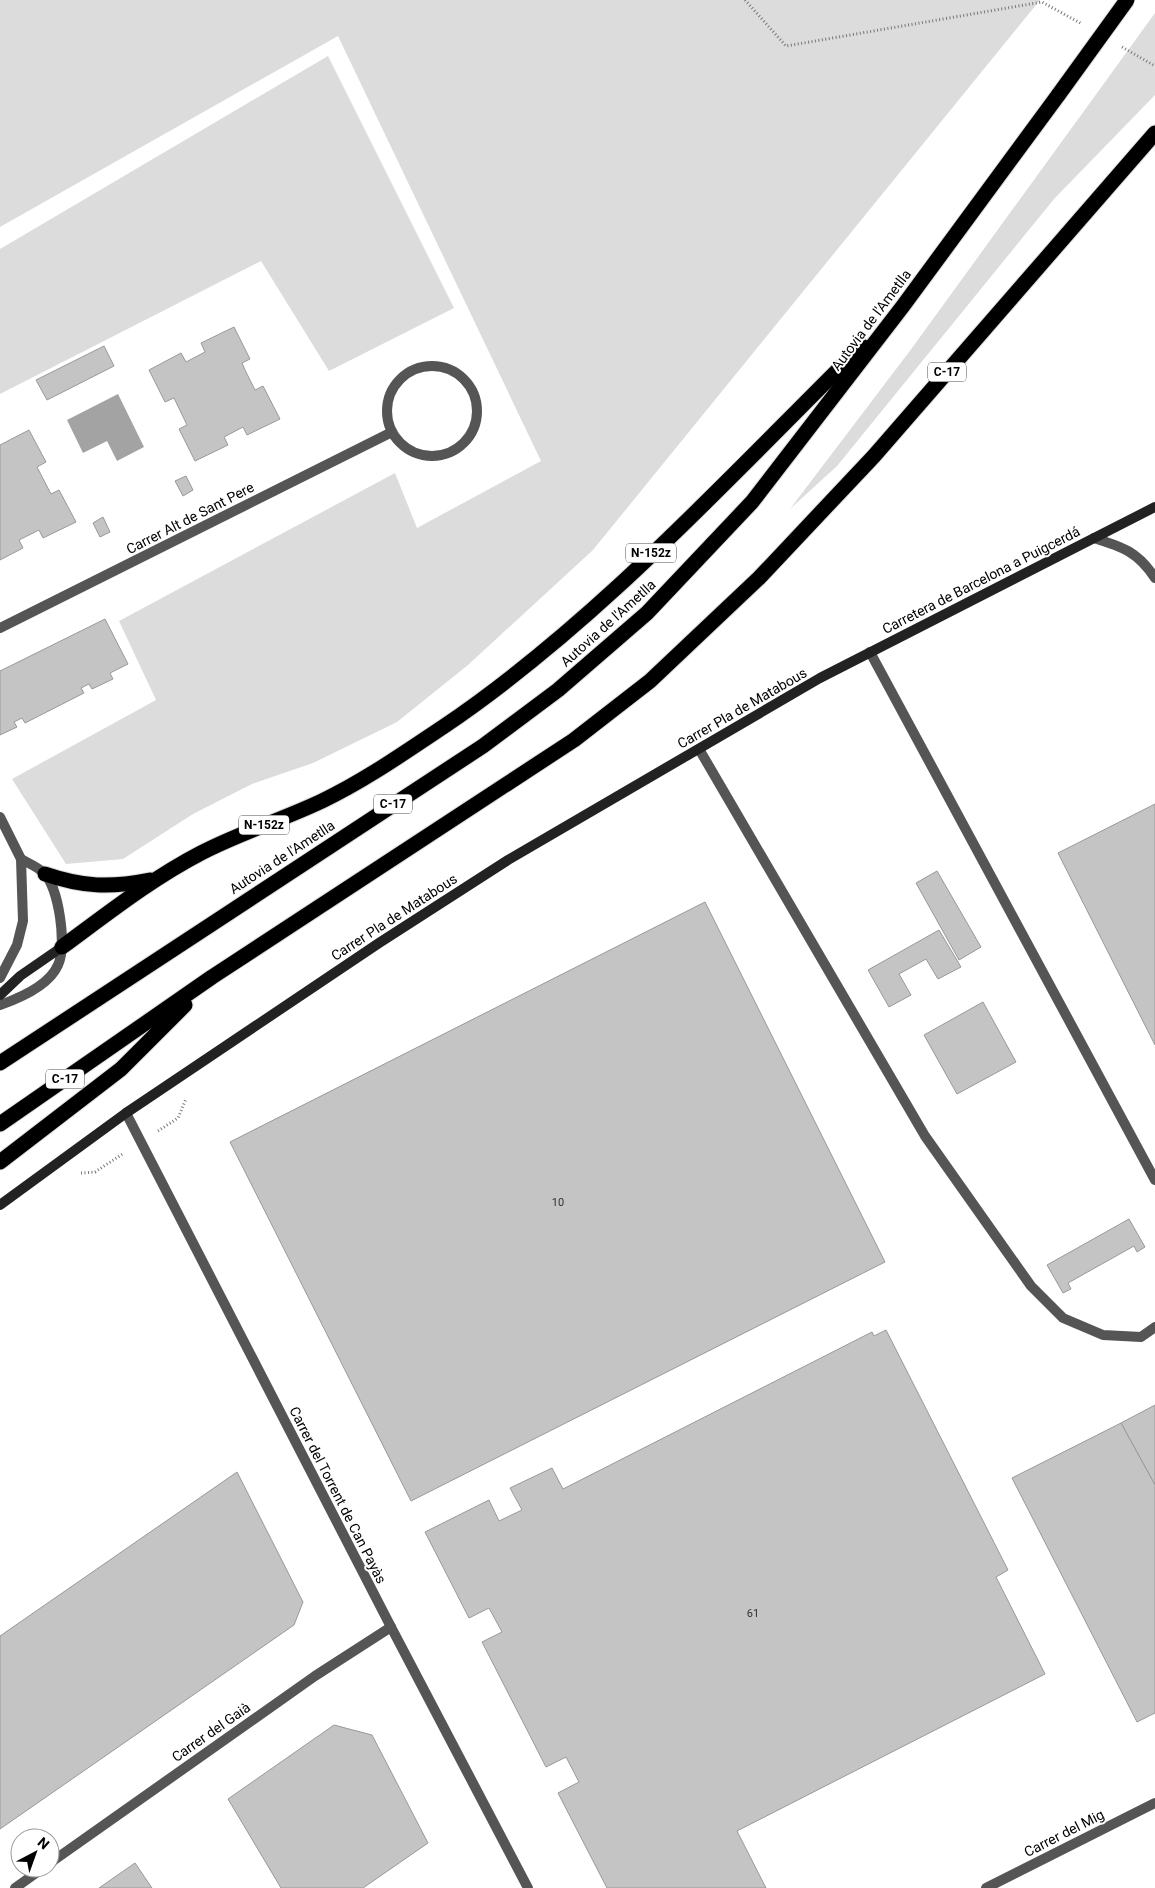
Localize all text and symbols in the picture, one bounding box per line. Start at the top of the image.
street label: Autovia de l'Ametlla [828,266,914,374]
road number: C-17 [928,362,966,382]
street label: Carrer Alt de Sant Pere [124,479,256,557]
street label: Carretera de Barcelona a Puigcerdá [880,523,1082,637]
road number: N-152z [626,544,676,562]
street label: Autovia de l'Ametlla [557,576,659,670]
street label: Carrer Pla de Matabous [674,664,810,752]
road number: C-17 [374,794,412,814]
road number: N-152z [239,816,289,834]
street label: Autovia de l'Ametlla [226,817,338,897]
street label: Carrer Pla de Matabous [328,870,460,964]
road number: C-17 [46,1070,84,1088]
house number: 10 [552,1196,564,1209]
street label: Carrer del Torrent de Can Payàs [286,1404,390,1586]
house number: 61 [747,1607,759,1620]
street label: Carrer del Gaià [169,1699,253,1765]
street label: Carrer del Mig [1021,1806,1107,1860]
north arrow [10,1828,60,1878]
text: N [35,1834,53,1852]

